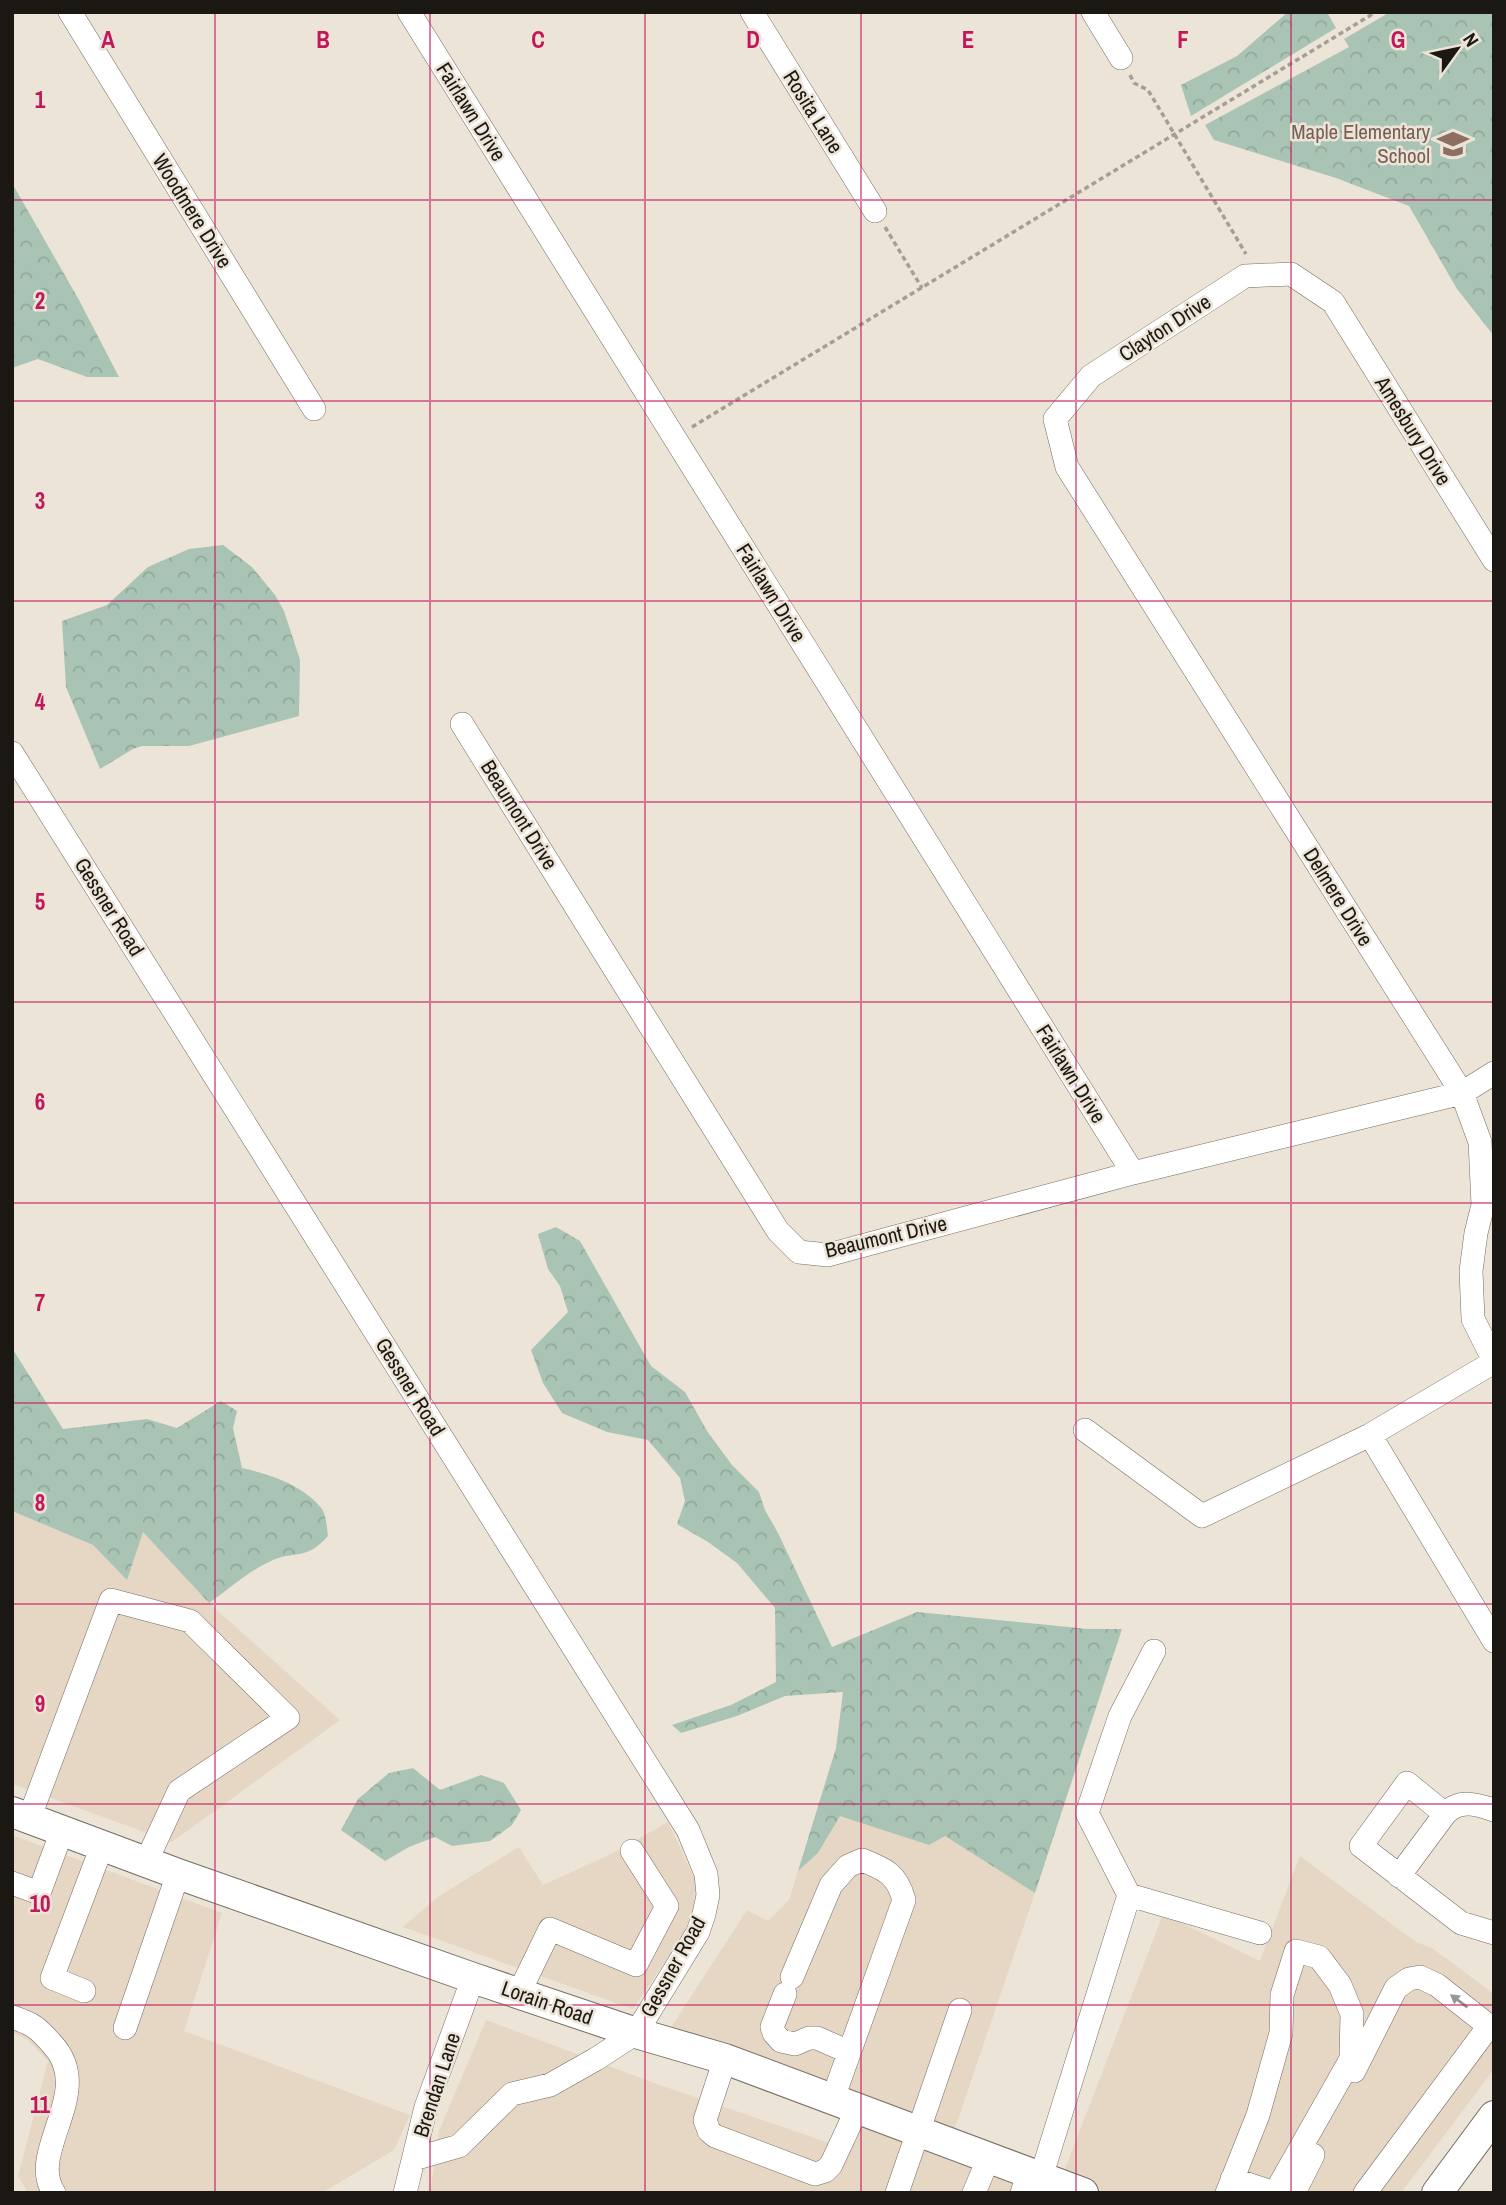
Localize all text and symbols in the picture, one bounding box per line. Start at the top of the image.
north arrow [1422,14,1492,84]
text: A [101,24,115,55]
text: B [316,24,330,55]
text: C [531,24,545,55]
text: D [746,24,760,55]
text: E [962,24,974,55]
text: F [1177,24,1189,55]
text: G [1391,24,1405,55]
text: N [1457,28,1485,52]
street label: Fairlawn Drive [430,57,513,167]
street label: Rosita Lane [777,65,850,159]
text: 1 [35,84,46,115]
place label: Maple Elementary School [1291,117,1430,170]
school or university icon: Maple Elementary School [1436,127,1470,161]
street label: Woodmere Drive [146,148,239,273]
text: 2 [35,285,45,316]
street label: Clayton Drive [1113,287,1216,368]
street label: Amesbury Drive [1368,370,1458,491]
text: 3 [35,485,45,516]
street label: Fairlawn Drive [730,538,813,648]
text: 4 [35,686,46,717]
street label: Beaumont Drive [474,754,565,875]
street label: Delmere Drive [1297,842,1380,951]
street label: Gessner Road [68,852,151,961]
text: 5 [35,886,45,917]
street label: Fairlawn Drive [1030,1019,1113,1129]
text: 6 [35,1086,45,1117]
street label: Beaumont Drive [822,1208,950,1265]
text: 7 [35,1287,45,1318]
street label: Gessner Road [369,1332,452,1441]
text: 8 [35,1487,45,1518]
text: 9 [35,1688,45,1719]
text: 10 [30,1888,50,1919]
street label: Gessner Road [633,1911,712,2022]
street label: Lorain Road [498,1973,597,2032]
one-way arrow [1450,1993,1468,2008]
street label: Brendan Lane [406,2029,467,2141]
text: 11 [30,2089,50,2120]

